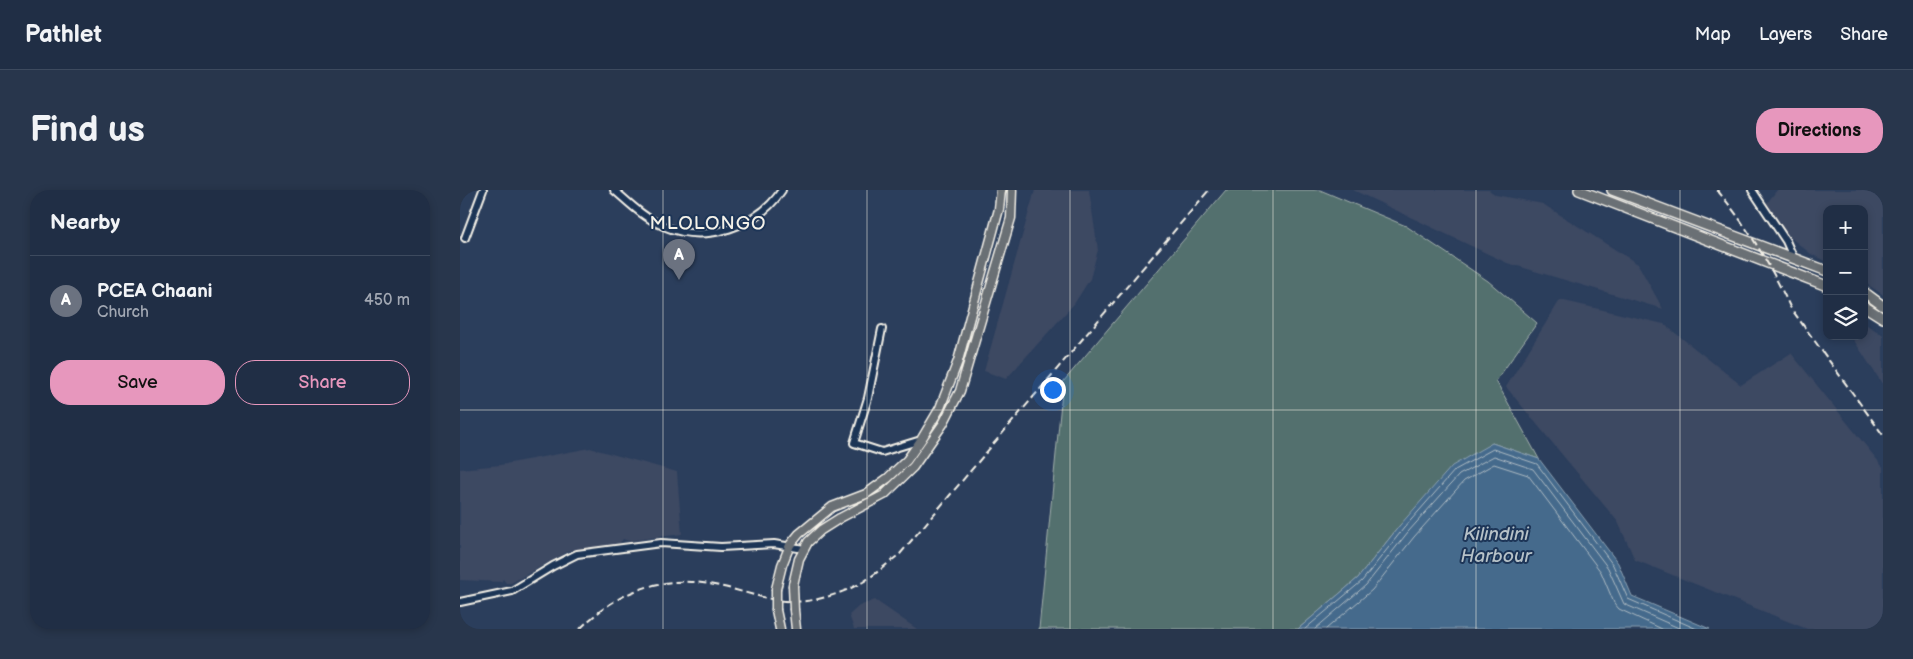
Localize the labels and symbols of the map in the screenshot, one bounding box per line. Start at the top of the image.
district label: MLOLONGO [649,212,767,235]
pin: A [663,239,695,280]
your location [1040,377,1066,403]
water label: Kilindini Harbour [1461,523,1533,568]

